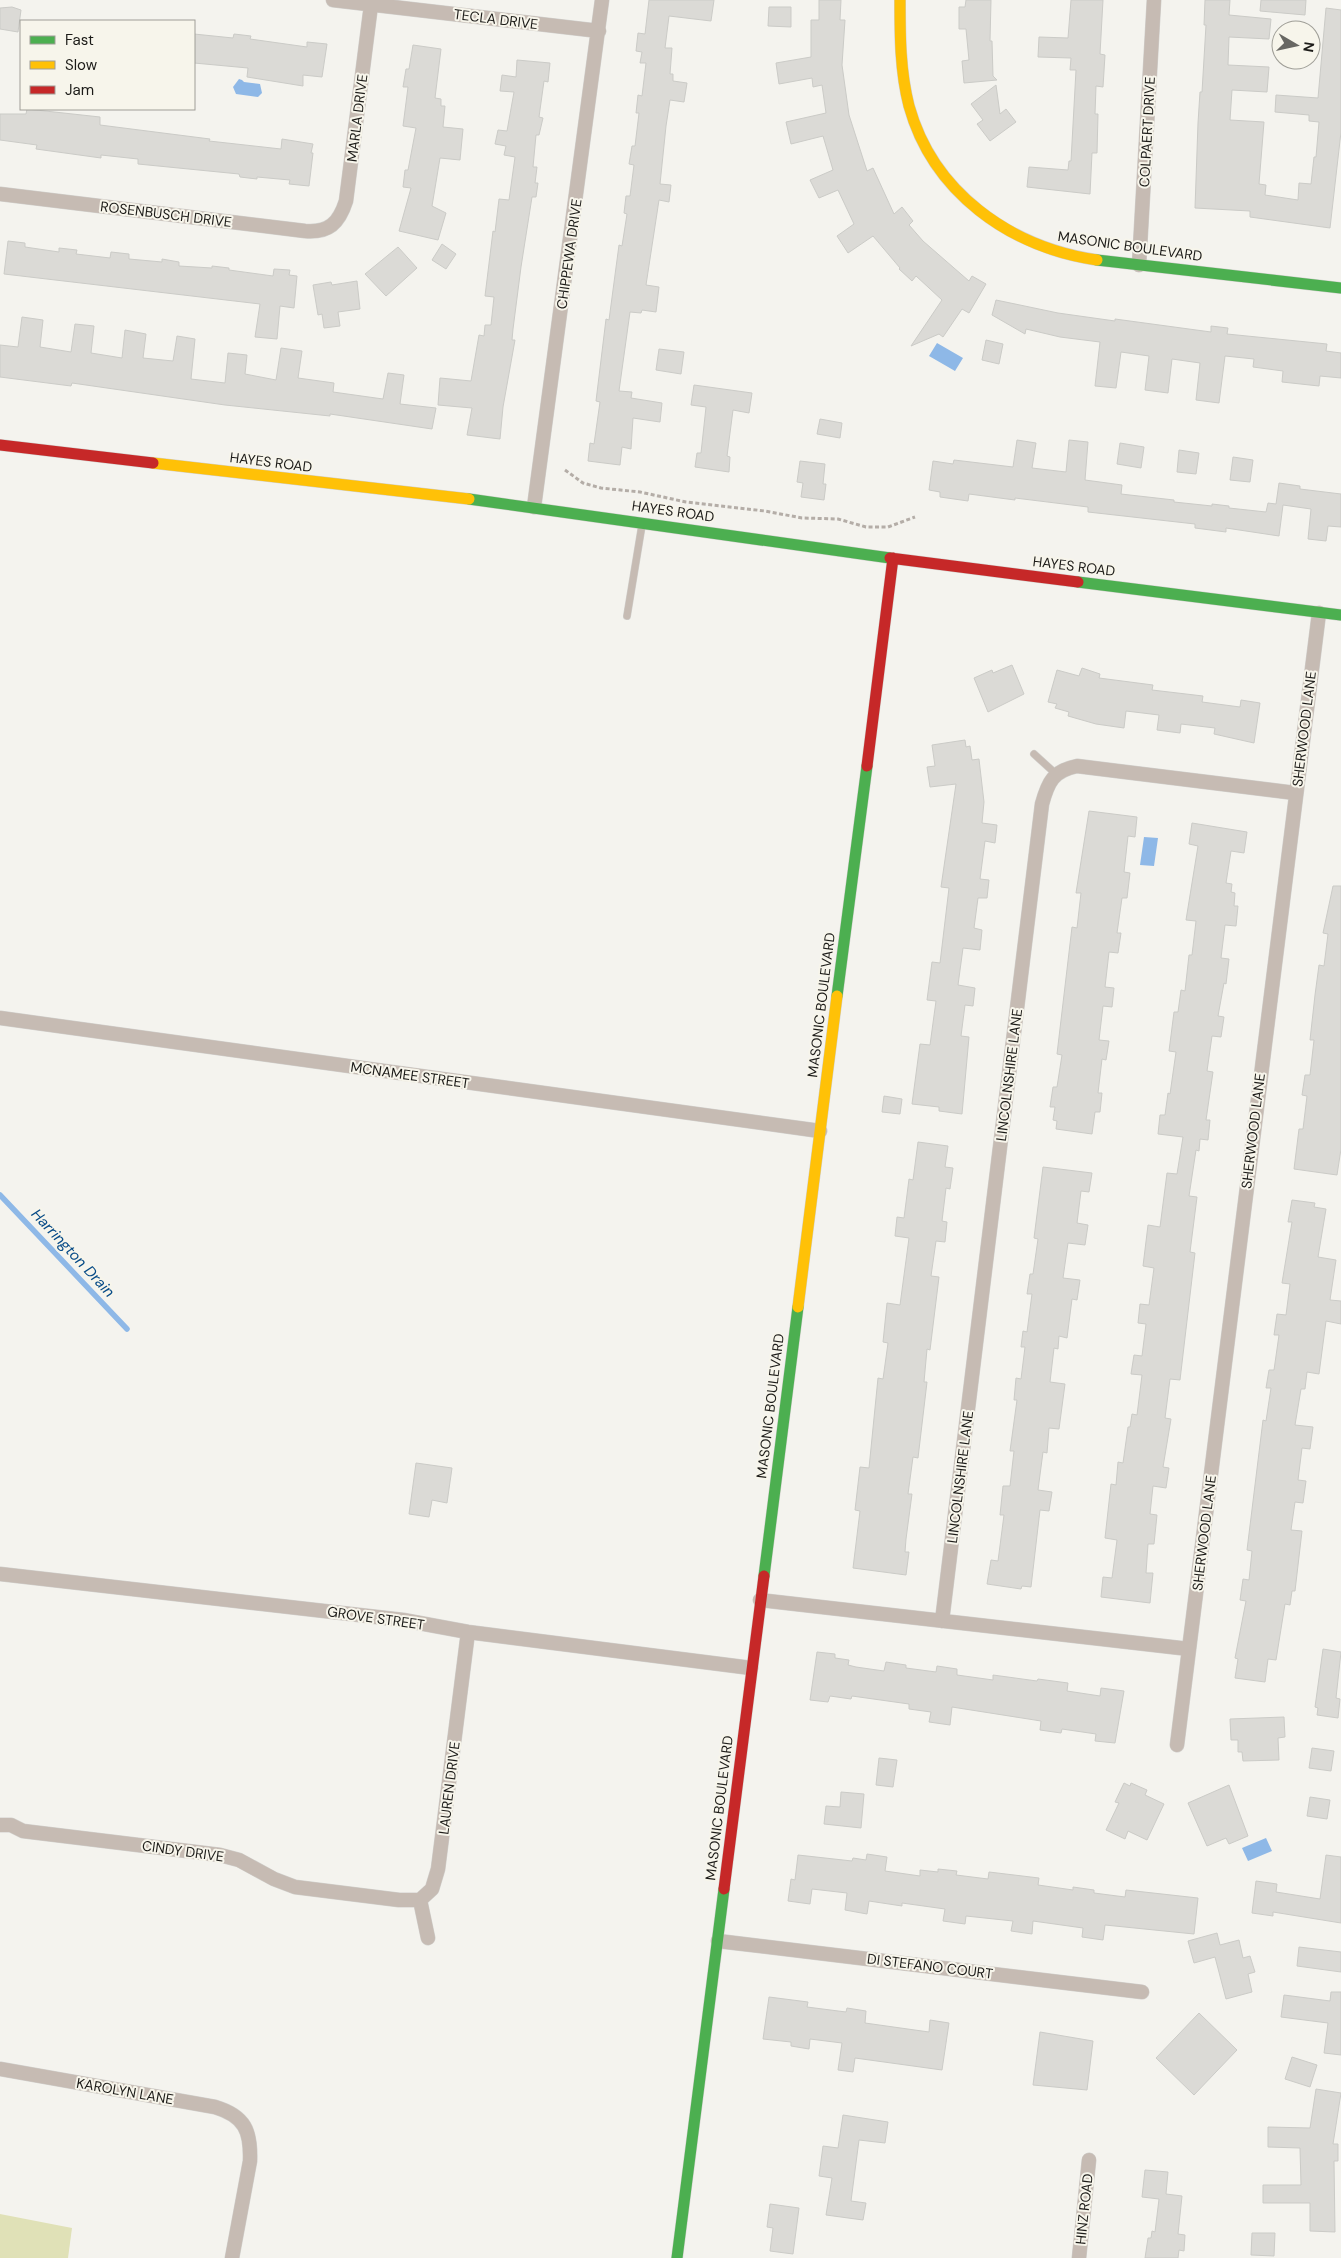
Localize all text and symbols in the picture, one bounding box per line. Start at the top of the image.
street label: TECLA DRIVE [453,5,539,33]
legend [20,20,195,110]
north arrow [1271,20,1321,70]
text: Fast [65,30,94,50]
text: N [1299,41,1319,53]
text: Slow [65,55,98,75]
street label: MARLA DRIVE [343,73,371,163]
street label: COLPAERT DRIVE [1135,76,1159,188]
text: Jam [65,80,94,100]
street label: ROSENBUSCH DRIVE [99,197,233,231]
street label: CHIPPEWA DRIVE [552,198,586,310]
street label: MASONIC BOULEVARD [1057,227,1203,265]
street label: HAYES ROAD [229,448,313,476]
street label: HAYES ROAD [631,496,715,526]
street label: HAYES ROAD [1032,552,1116,580]
street label: SHERWOOD LANE [1288,670,1320,788]
street label: MASONIC BOULEVARD [803,932,839,1078]
street label: LINCOLNSHIRE LANE [992,1008,1026,1142]
street label: MCNAMEE STREET [349,1058,471,1092]
street label: SHERWOOD LANE [1237,1072,1269,1190]
water label: Harrington Drain [27,1205,119,1302]
street label: MASONIC BOULEVARD [752,1333,788,1479]
street label: LINCOLNSHIRE LANE [943,1410,977,1544]
street label: SHERWOOD LANE [1188,1474,1220,1592]
street label: GROVE STREET [326,1602,426,1634]
street label: MASONIC BOULEVARD [701,1735,737,1881]
street label: LAUREN DRIVE [434,1740,464,1836]
street label: CINDY DRIVE [141,1836,225,1866]
street label: DI STEFANO COURT [866,1949,994,1983]
street label: KAROLYN LANE [75,2074,175,2108]
street label: HINZ ROAD [1071,2173,1097,2245]

